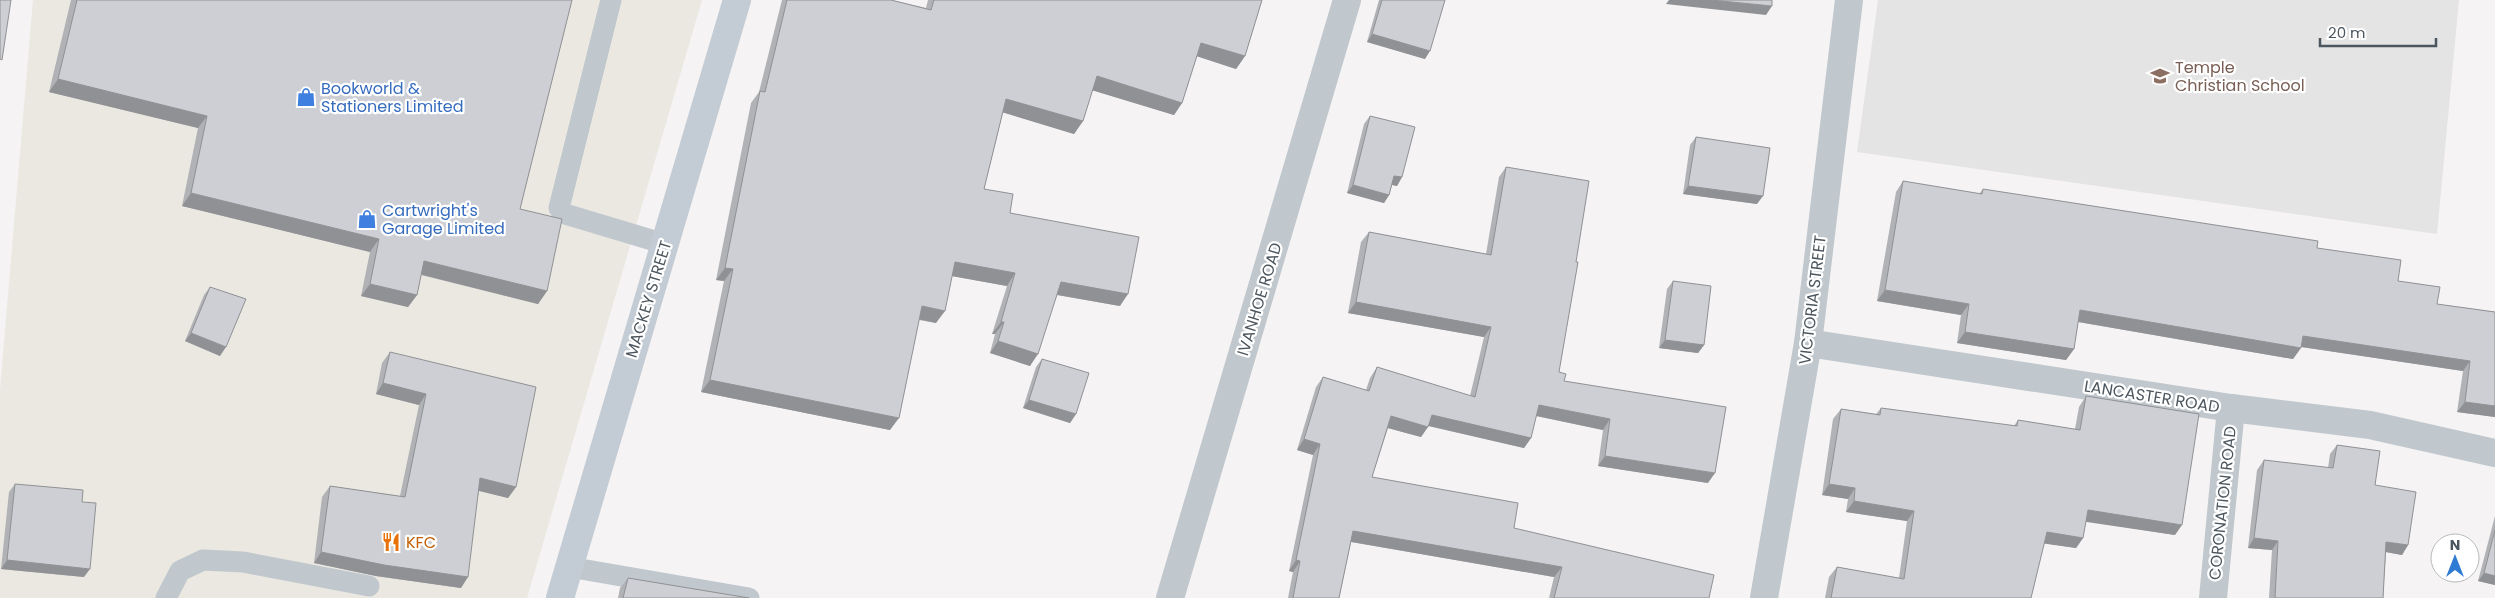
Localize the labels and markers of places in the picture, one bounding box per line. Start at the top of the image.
place label: Temple Christian School [2175,56,2305,97]
school or university icon: Temple Christian School [2149,65,2171,87]
place label: Bookworld & Stationers Limited [321,77,464,118]
shop icon: Bookworld & Stationers Limited [295,86,317,108]
place label: Cartwright's Garage Limited [382,199,505,240]
shop icon: Cartwright's Garage Limited [356,208,378,230]
restaurant icon: KFC [380,531,402,553]
place label: KFC [406,531,436,554]

